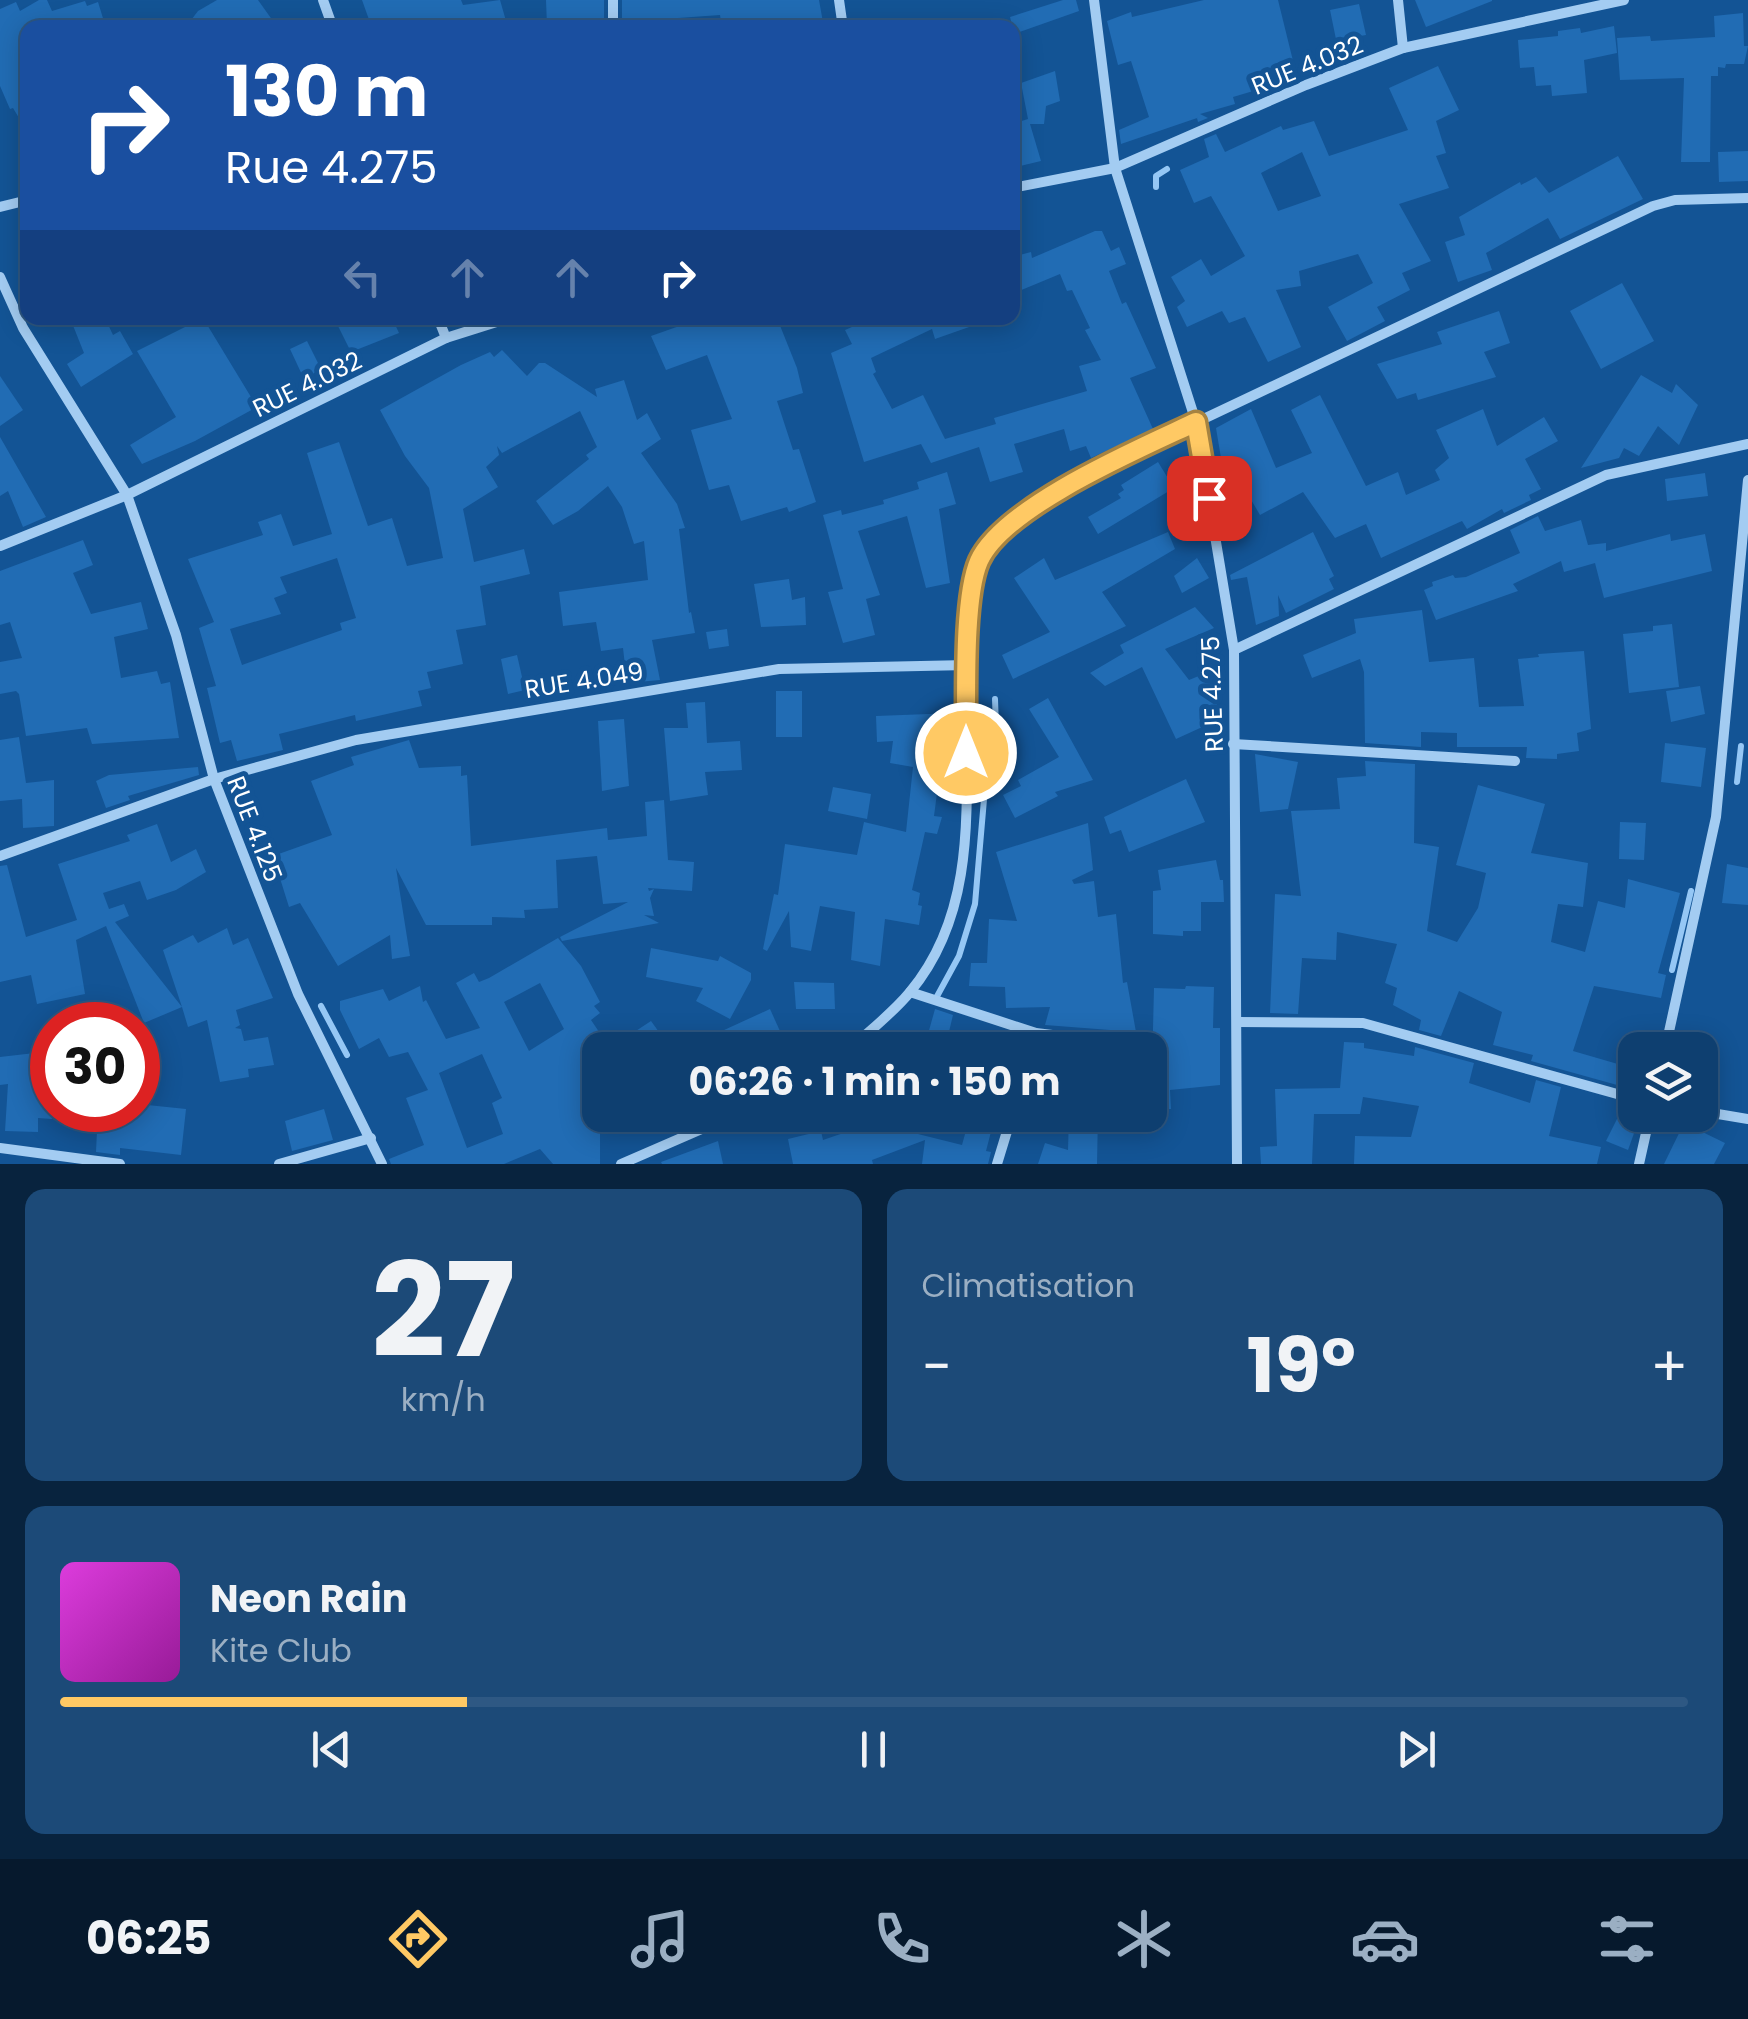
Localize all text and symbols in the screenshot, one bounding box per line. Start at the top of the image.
street label: RUE 4.032 [1246,27,1368,104]
text: 130 m [225,42,428,141]
icon: right [60,60,190,190]
text: Rue 4.275 [225,136,438,199]
icon: left [335,250,390,305]
icon: ahead [440,250,495,305]
icon: ahead [545,250,600,305]
icon: right [650,250,705,305]
street label: RUE 4.032 [247,343,368,426]
pin [1167,456,1252,541]
icon: arrive [1182,471,1237,526]
street label: RUE 4.275 [1193,635,1232,753]
street label: RUE 4.049 [522,654,646,707]
position arrow [914,701,1018,805]
street label: RUE 4.125 [218,771,291,887]
speed limit sign: 30 [30,1002,160,1132]
map controls [1618,1032,1718,1132]
button: layers [1618,1032,1718,1132]
text: 06:26 · 1 min · 150 m [688,1055,1061,1108]
text: 27 [371,1219,515,1402]
text: Climatisation [922,1263,1135,1308]
text: 19° [1247,1313,1356,1418]
text: − [922,1328,952,1405]
text: + [1650,1328,1688,1405]
text: km/h [401,1377,486,1422]
text: Neon Rain [210,1572,407,1625]
text: Kite Club [210,1628,352,1673]
icon: previous [304,1722,359,1777]
icon: pause [846,1722,901,1777]
icon: next [1389,1722,1444,1777]
icon: directions [383,1904,453,1974]
icon: music [625,1904,695,1974]
icon: phone [867,1904,937,1974]
icon: climate [1109,1904,1179,1974]
icon: car [1350,1904,1420,1974]
icon: filters [1592,1904,1662,1974]
text: 06:25 [86,1907,212,1970]

